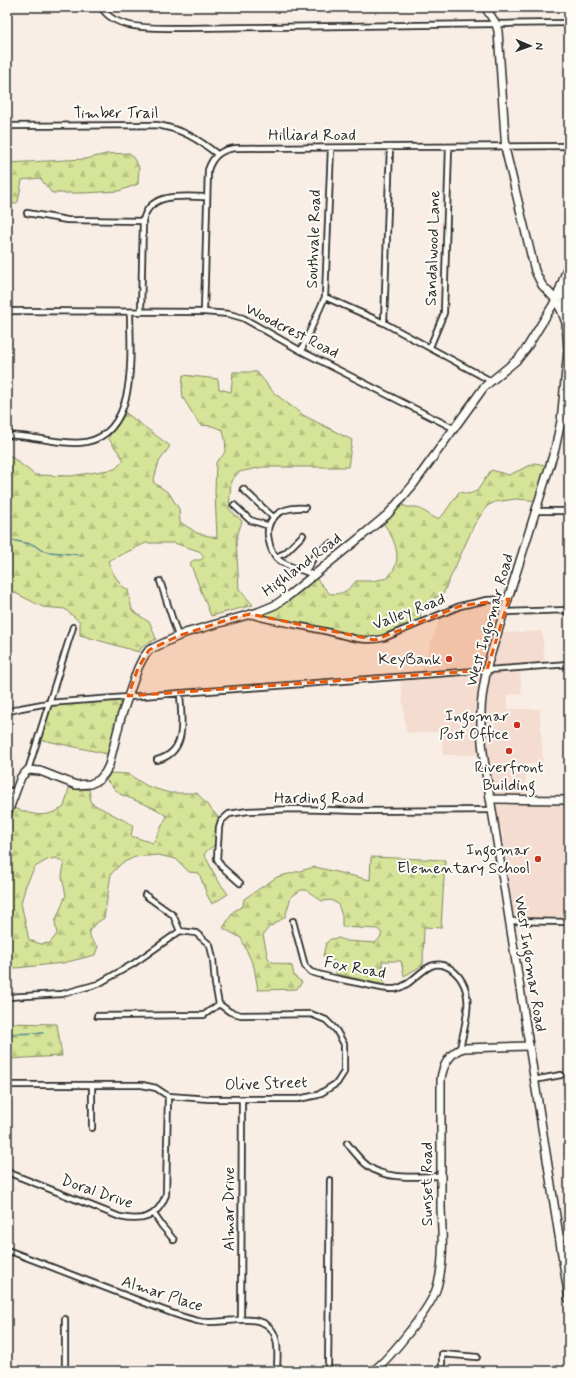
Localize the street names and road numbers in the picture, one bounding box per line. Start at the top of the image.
street label: Timber Trail [74,103,159,124]
street label: Hilliard Road [268,125,356,146]
street label: Southvale Road [302,189,326,289]
street label: Sandalwood Lane [420,189,446,306]
street label: Woodcrest Road [242,298,342,364]
street label: Highland Road [258,528,347,603]
street label: West Ingomar Road [461,551,520,689]
street label: Valley Road [370,589,448,635]
street label: Harding Road [274,788,364,810]
street label: West Ingomar Road [508,894,551,1034]
street label: Fox Road [322,952,388,984]
street label: Olive Street [224,1072,308,1096]
street label: Sunset Road [417,1142,438,1226]
street label: Almar Drive [219,1167,240,1251]
street label: Doral Drive [58,1170,136,1214]
street label: Almar Place [119,1271,205,1317]

